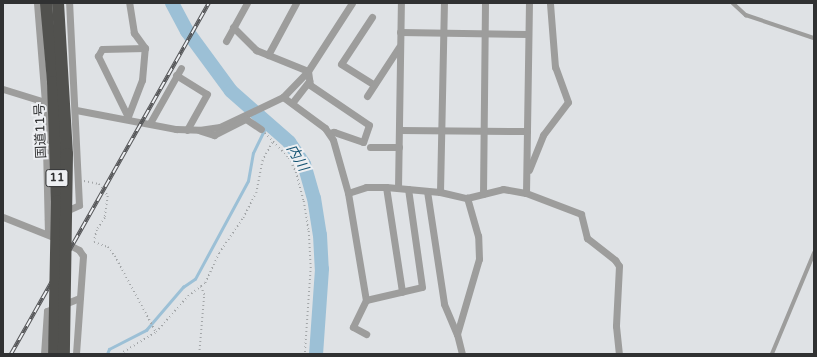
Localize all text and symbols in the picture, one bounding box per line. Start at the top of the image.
street label: 国道11号 [32,103,50,159]
water label: 内川 [283,142,311,174]
road number: 11 [45,168,69,188]

